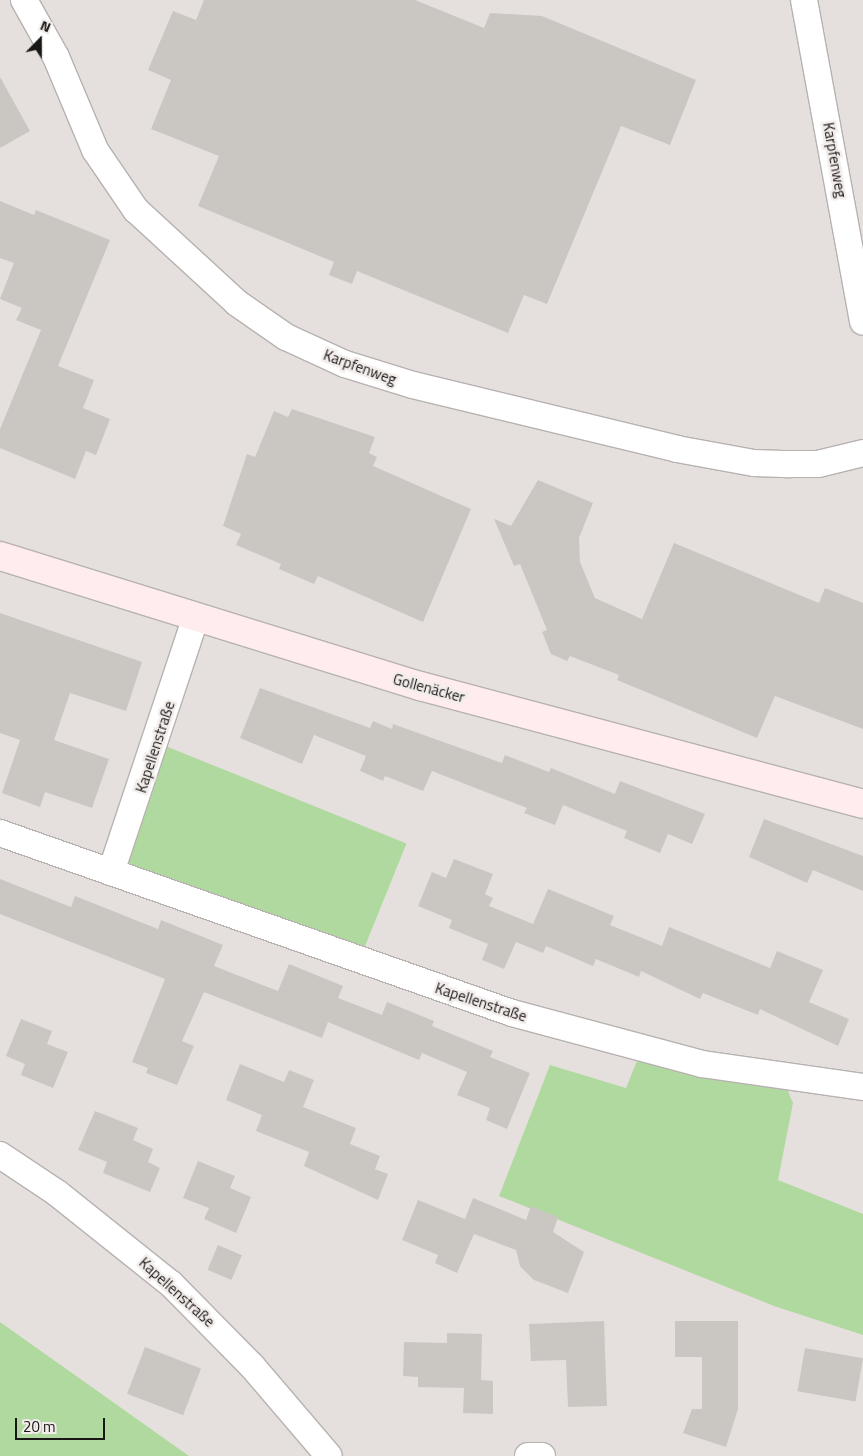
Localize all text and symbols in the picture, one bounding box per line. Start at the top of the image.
text: N [37,14,54,37]
north arrow [15,15,65,65]
street label: Karpfenweg [820,121,850,199]
street label: Karpfenweg [321,346,399,388]
street label: Gollenäcker [391,670,467,706]
street label: Kapellenstraße [132,699,178,795]
street label: Kapellenstraße [433,979,529,1025]
street label: Kapellenstraße [136,1253,218,1331]
scale bar [18,1408,108,1440]
text: 20 m [23,1415,56,1438]

